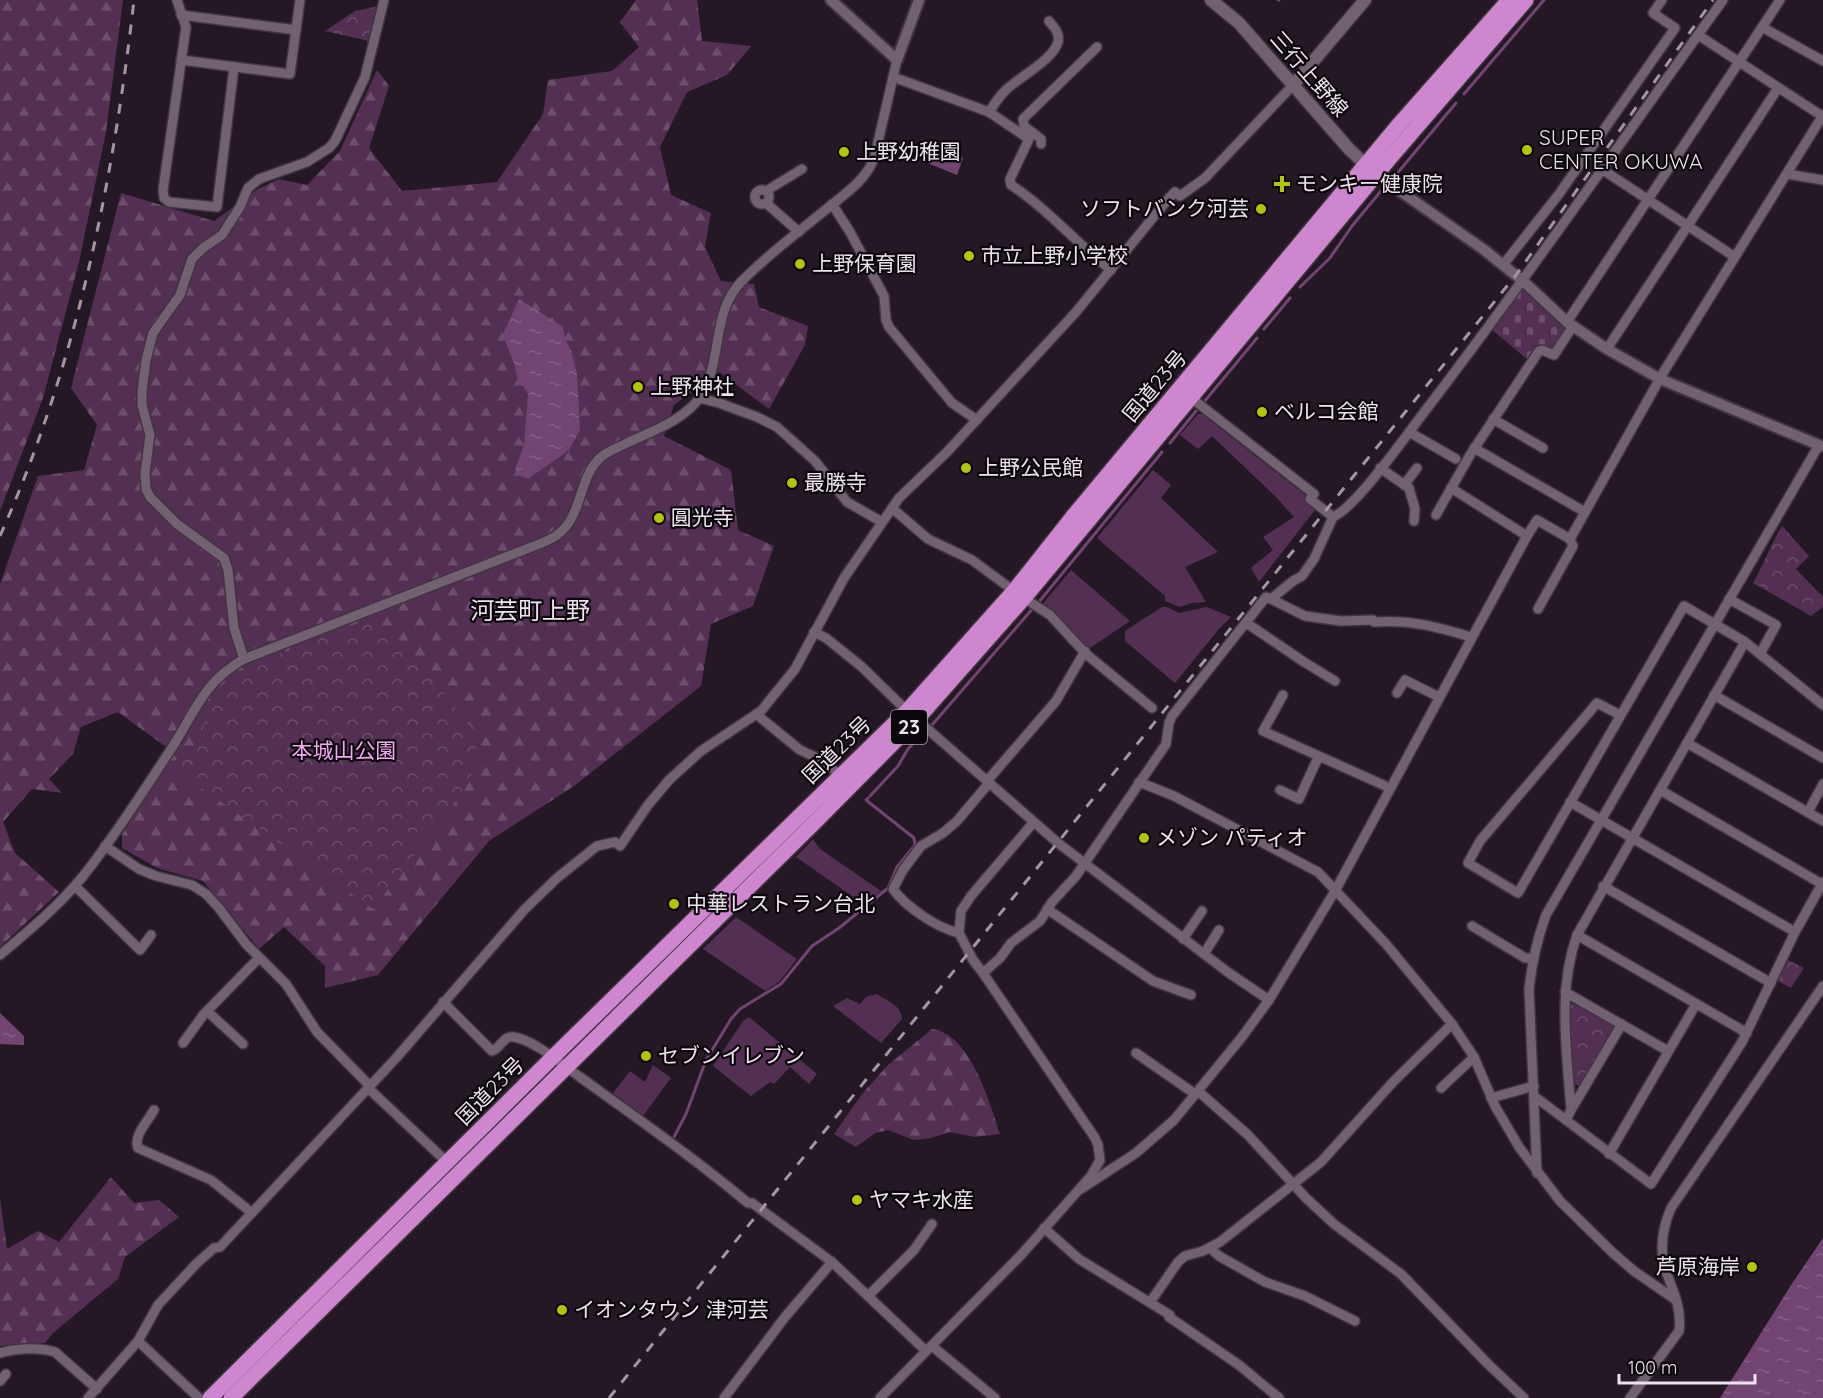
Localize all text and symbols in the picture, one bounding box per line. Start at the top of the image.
street label: 三行上野線 [1266,25,1354,121]
place label: SUPER CENTER OKUWA [1539,124,1703,174]
place label: 上野幼稚園 [856,138,961,164]
marker: SUPER CENTER OKUWA [1520,143,1534,157]
marker: 上野幼稚園 [837,145,851,159]
place label: モンキー健康院 [1296,170,1443,196]
marker: モンキー健康院 [1273,175,1291,193]
place label: ソフトバンク河芸 [1080,195,1249,221]
marker: ソフトバンク河芸 [1254,202,1268,216]
place label: 市立上野小学校 [981,242,1128,268]
marker: 市立上野小学校 [962,249,976,263]
place label: 上野保育園 [812,250,917,276]
marker: 上野保育園 [793,257,807,271]
street label: 国道23号 [1117,344,1192,427]
place label: 上野神社 [650,373,734,399]
marker: 上野神社 [631,380,645,394]
place label: ベルコ会館 [1274,398,1379,424]
marker: ベルコ会館 [1255,405,1269,419]
place label: 上野公民館 [978,454,1083,480]
marker: 上野公民館 [959,461,973,475]
place label: 最勝寺 [804,469,867,495]
marker: 最勝寺 [785,476,799,490]
place label: 圓光寺 [671,504,734,530]
marker: 圓光寺 [652,511,666,525]
district label: 河芸町上野 [470,595,590,625]
street label: 国道23号 [796,710,876,788]
road number: 23 [891,710,927,744]
park label: 本城山公園 [292,737,397,763]
place label: メゾン パティオ [1156,824,1307,850]
marker: メゾン パティオ [1137,831,1151,845]
place label: 中華レストラン台北 [686,890,875,916]
marker: 中華レストラン台北 [667,897,681,911]
place label: セブンイレブン [658,1042,805,1068]
marker: セブンイレブン [639,1049,653,1063]
street label: 国道23号 [450,1051,529,1130]
place label: ヤマキ水産 [869,1186,974,1212]
marker: ヤマキ水産 [850,1193,864,1207]
place label: 芦原海岸 [1656,1253,1740,1279]
marker: 芦原海岸 [1745,1260,1759,1274]
place label: イオンタウン 津河芸 [574,1296,769,1322]
marker: イオンタウン 津河芸 [555,1303,569,1317]
scale bar [1619,1347,1756,1385]
text: 100 m [1628,1356,1677,1379]

